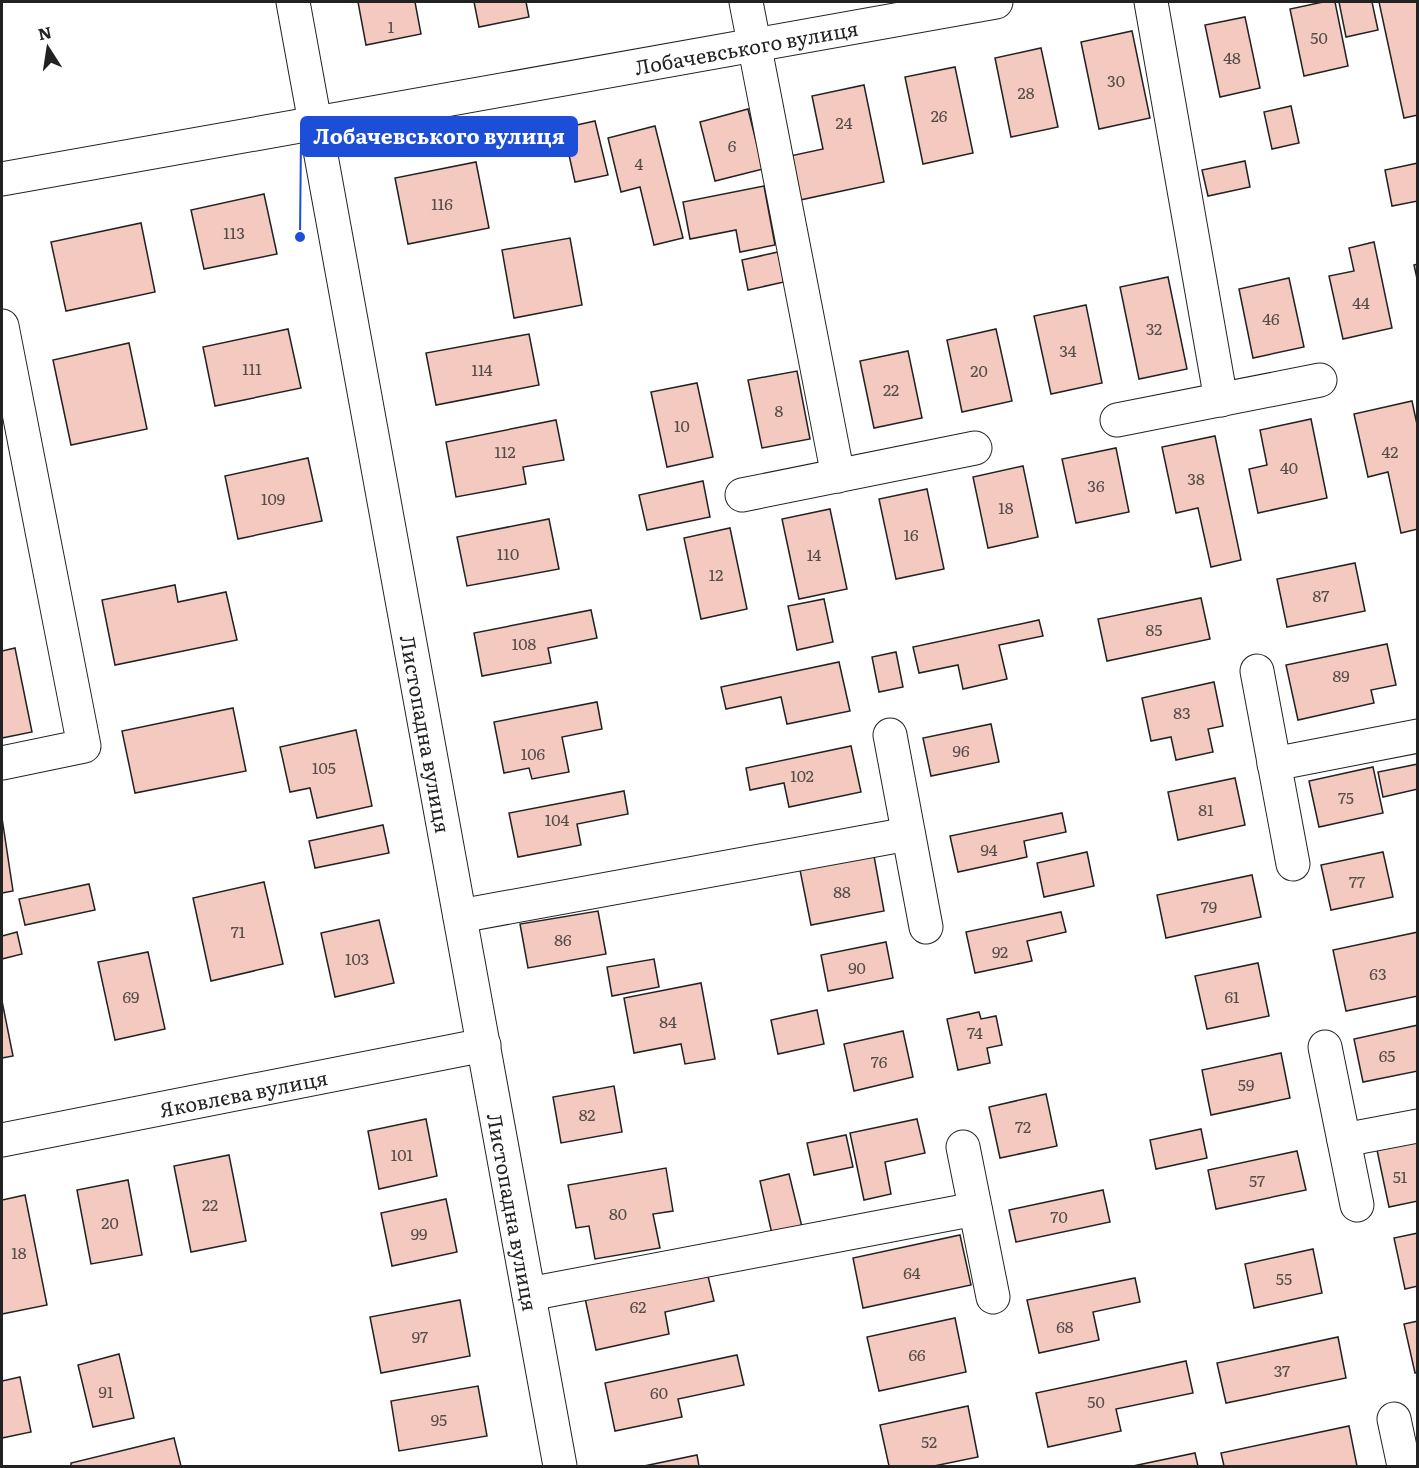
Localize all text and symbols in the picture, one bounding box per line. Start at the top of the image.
street label: Лобачевського вулиця [632,12,861,81]
house number: 1 [388,14,395,38]
north arrow [18,18,78,78]
text: N [36,19,54,45]
house number: 50 [1310,25,1328,49]
house number: 48 [1223,45,1241,69]
house number: 30 [1107,68,1125,92]
house number: 28 [1018,80,1035,104]
house number: 26 [931,103,948,127]
house number: 24 [836,110,853,134]
callout: Лобачевського вулиця [301,117,577,156]
text: Лобачевського вулиця [313,119,565,150]
house number: 6 [728,133,737,157]
house number: 4 [635,151,644,175]
house number: 116 [431,191,453,215]
house number: 113 [223,220,245,244]
house number: 44 [1352,290,1370,314]
house number: 46 [1262,306,1280,330]
house number: 32 [1146,316,1162,340]
house number: 34 [1059,338,1077,362]
house number: 111 [242,356,262,380]
house number: 114 [471,357,493,381]
house number: 20 [970,358,988,382]
house number: 22 [883,377,899,401]
house number: 8 [775,398,784,422]
house number: 10 [674,413,690,437]
house number: 112 [494,439,516,463]
house number: 42 [1382,439,1398,463]
house number: 40 [1280,455,1298,479]
house number: 38 [1187,466,1205,490]
house number: 36 [1087,473,1105,497]
house number: 109 [261,486,285,510]
house number: 18 [998,495,1014,519]
house number: 16 [903,522,919,546]
house number: 110 [497,541,519,565]
house number: 14 [807,542,822,566]
house number: 12 [709,562,723,586]
house number: 87 [1313,583,1329,607]
house number: 85 [1146,617,1162,641]
house number: 108 [512,631,536,655]
street label: Листопадна вулиця [394,633,459,835]
house number: 89 [1332,663,1350,687]
house number: 83 [1173,700,1191,724]
house number: 96 [953,738,970,762]
house number: 106 [521,741,546,765]
house number: 105 [312,755,336,779]
house number: 102 [790,763,814,787]
house number: 75 [1338,785,1354,809]
house number: 81 [1198,797,1214,821]
house number: 104 [545,807,569,831]
house number: 94 [980,837,998,861]
house number: 77 [1349,869,1365,893]
house number: 88 [833,879,851,903]
house number: 79 [1201,894,1217,918]
house number: 71 [231,919,246,943]
house number: 86 [554,927,572,951]
house number: 92 [992,939,1008,963]
house number: 103 [345,946,369,970]
house number: 90 [848,955,866,979]
house number: 63 [1369,961,1387,985]
house number: 69 [123,984,139,1008]
house number: 61 [1224,984,1240,1008]
house number: 84 [659,1009,677,1033]
house number: 74 [967,1020,983,1044]
house number: 65 [1379,1043,1395,1067]
house number: 76 [871,1049,888,1073]
street label: Яковлєва вулиця [157,1061,330,1124]
house number: 59 [1238,1072,1254,1096]
house number: 82 [579,1102,595,1126]
street label: Листопадна вулиця [481,1111,546,1313]
house number: 72 [1015,1114,1031,1138]
house number: 101 [391,1142,414,1166]
house number: 51 [1393,1164,1408,1188]
house number: 57 [1249,1168,1265,1192]
house number: 22 [202,1192,218,1216]
house number: 80 [609,1201,627,1225]
house number: 70 [1050,1204,1068,1228]
house number: 20 [101,1210,119,1234]
house number: 99 [411,1221,427,1245]
house number: 18 [11,1240,27,1264]
house number: 64 [903,1260,921,1284]
house number: 55 [1276,1266,1292,1290]
house number: 62 [630,1294,646,1318]
house number: 68 [1056,1314,1074,1338]
house number: 97 [412,1324,428,1348]
house number: 66 [908,1342,926,1366]
house number: 37 [1274,1358,1290,1382]
house number: 91 [99,1379,114,1403]
house number: 60 [650,1380,668,1404]
house number: 50 [1087,1389,1105,1413]
house number: 95 [431,1407,447,1431]
house number: 52 [921,1429,937,1453]

